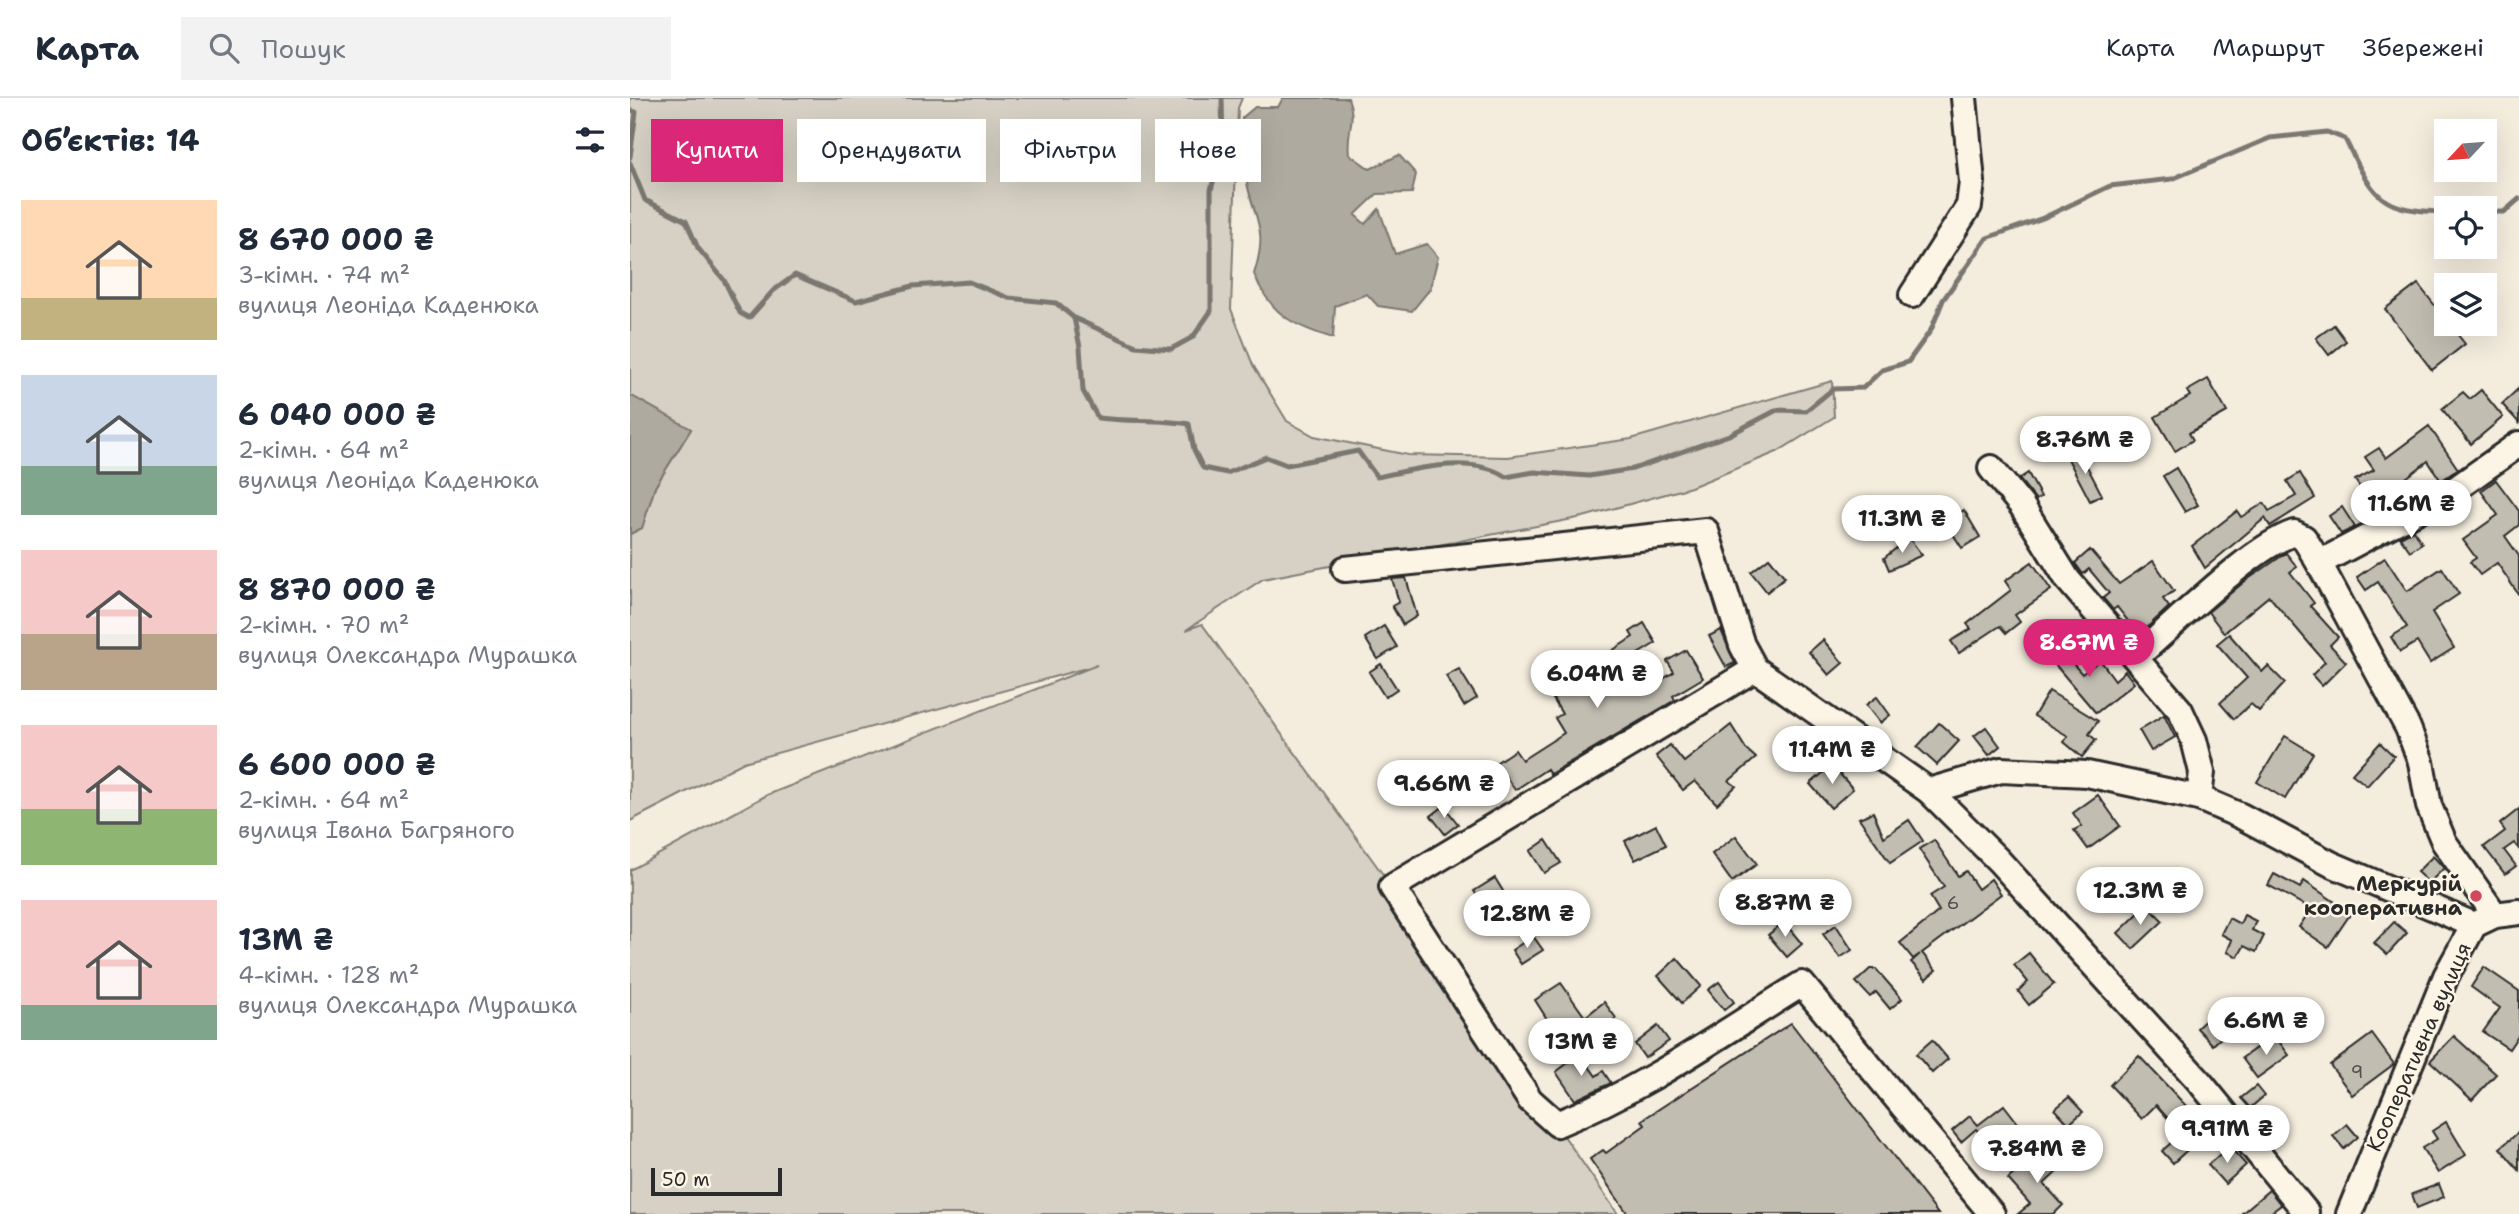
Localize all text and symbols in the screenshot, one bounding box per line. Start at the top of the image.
search box [181,17,671,80]
text: Карта [35,26,139,71]
icon: search [205,29,243,67]
text: Пошук [261,31,346,66]
text: Карта [2106,32,2175,64]
text: Маршрут [2213,32,2325,64]
text: Збережені [2363,32,2484,64]
chip: Купити [651,119,783,182]
chip: Орендувати [797,119,986,182]
chip: Фільтри [1000,119,1141,182]
chip: Нове [1155,119,1261,182]
north arrow [2434,119,2497,182]
map controls [2434,119,2497,336]
text: Об’єктів: 14 [21,120,200,161]
icon: filters [571,121,609,159]
button: locate [2434,196,2497,259]
text: 8 670 000 ₴ [238,219,434,260]
icon: home [77,228,161,312]
text: 3-кімн. · 74 m² [238,260,410,290]
button: layers [2434,273,2497,336]
text: вулиця Леоніда Каденюка [238,290,539,320]
text: 6 040 000 ₴ [238,394,436,435]
icon: home [77,403,161,487]
pin: 8.76M ₴ [2020,416,2150,476]
text: 8.76M ₴ [2036,424,2134,454]
text: 2-кімн. · 64 m² [238,435,409,465]
text: вулиця Леоніда Каденюка [238,465,539,495]
pin: 11.6M ₴ [2346,480,2476,540]
text: 11.6M ₴ [2367,488,2455,518]
pin: 11.3M ₴ [1837,496,1967,555]
text: 11.3M ₴ [1858,503,1946,533]
text: 8 870 000 ₴ [238,569,436,610]
icon: home [77,578,161,662]
text: 2-кімн. · 70 m² [238,610,409,640]
pin: 8.67M ₴ [2024,620,2154,679]
text: 8.67M ₴ [2039,627,2139,657]
text: вулиця Олександра Мурашка [238,640,577,670]
pin: 6.04M ₴ [1532,650,1662,710]
text: 6.04M ₴ [1547,658,1647,688]
pin: 11.4M ₴ [1767,726,1897,786]
text: 11.4M ₴ [1788,734,1876,764]
text: 6 600 000 ₴ [238,744,436,785]
icon: home [77,753,161,837]
pin: 9.66M ₴ [1379,760,1509,820]
text: 9.66M ₴ [1393,768,1495,798]
text: 2-кімн. · 64 m² [238,785,409,815]
text: вулиця Івана Багряного [238,815,515,845]
pin: 12.3M ₴ [2075,868,2205,927]
place label: Меркурій кооперативна [2304,870,2463,922]
text: 12.3M ₴ [2092,875,2188,905]
pin: 8.87M ₴ [1720,880,1850,939]
text: 8.87M ₴ [1735,887,1835,917]
marker: Меркурій кооперативна [2468,888,2484,904]
pin: 12.8M ₴ [1462,890,1592,950]
house number: 6 [1947,891,1959,915]
text: 12.8M ₴ [1479,898,1575,928]
text: 13M ₴ [238,919,334,960]
icon: home [77,928,161,1012]
street label: Кооперативна вулиця [2360,938,2478,1156]
text: 4-кімн. · 128 m² [238,960,419,990]
text: вулиця Олександра Мурашка [238,990,577,1020]
pin: 6.6M ₴ [2209,998,2323,1057]
text: 6.6M ₴ [2224,1005,2308,1035]
pin: 13M ₴ [1532,1018,1630,1078]
text: 13M ₴ [1544,1026,1618,1056]
house number: 9 [2351,1060,2363,1084]
pin: 9.91M ₴ [2162,1105,2292,1165]
text: 9.91M ₴ [2181,1113,2273,1143]
pin: 7.84M ₴ [1972,1126,2102,1185]
text: 7.84M ₴ [1987,1133,2087,1163]
scale bar [651,1165,782,1197]
text: 50 m [662,1167,710,1192]

